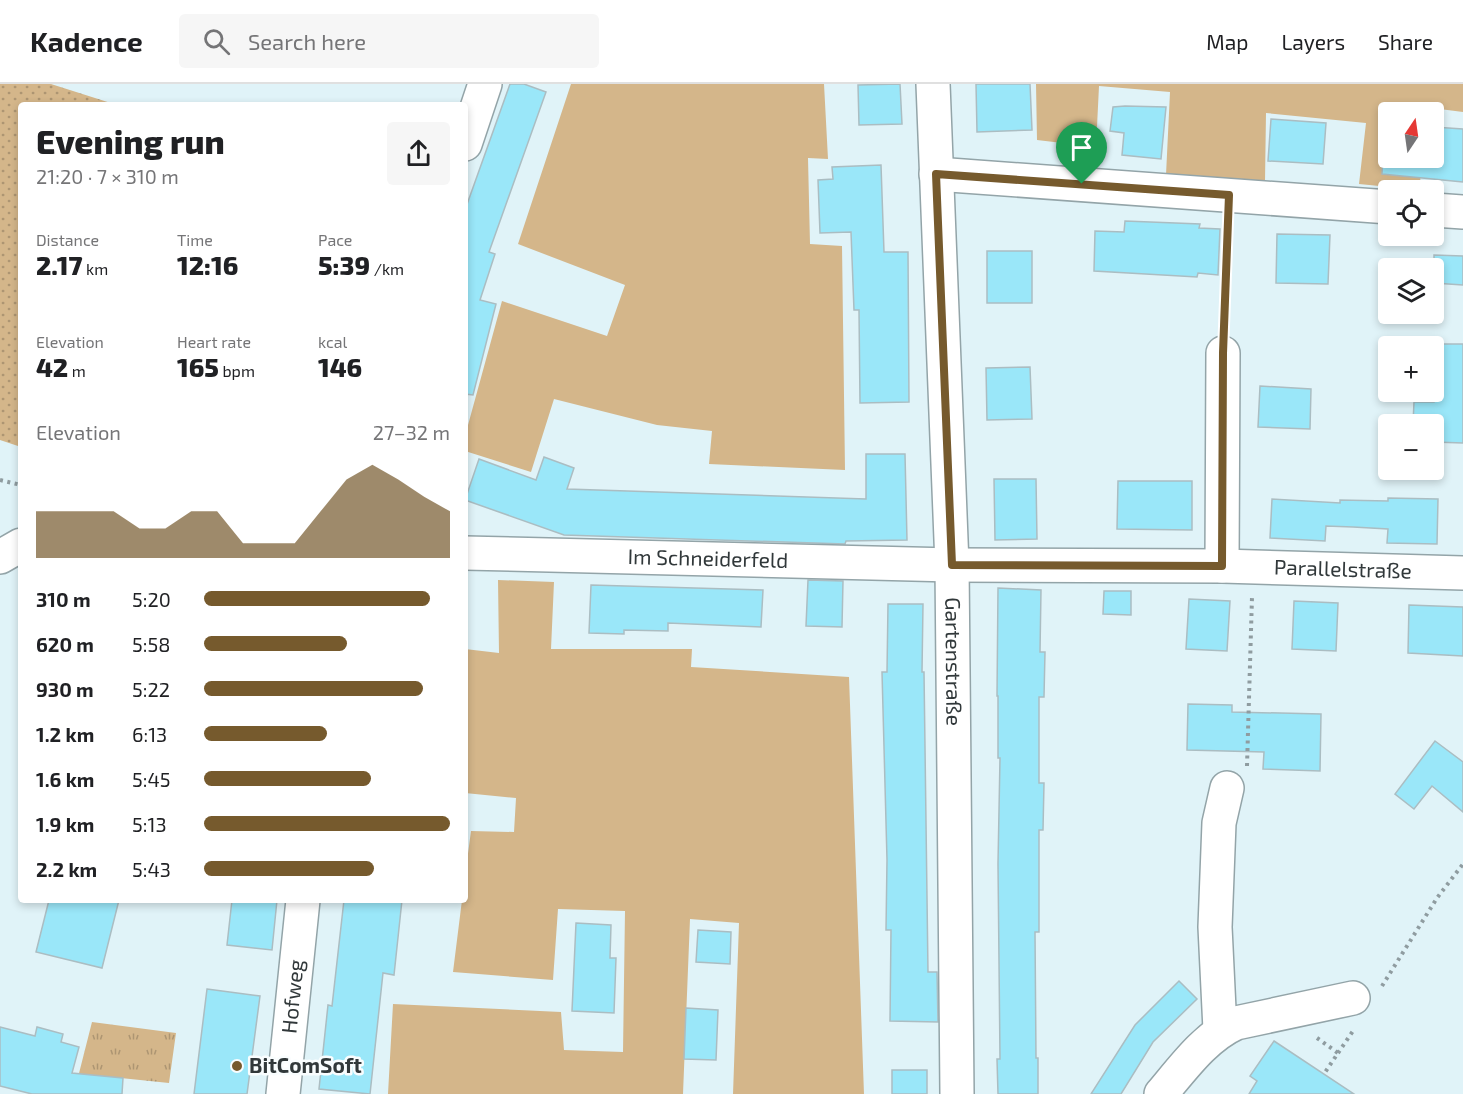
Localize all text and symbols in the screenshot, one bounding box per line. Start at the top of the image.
search box [179,14,599,68]
text: Kadence [30,24,143,58]
icon: search [200,25,233,58]
text: Search here [248,28,366,54]
text: Map [1206,29,1248,54]
text: Layers [1281,29,1345,54]
text: Share [1378,29,1433,54]
north arrow [1378,102,1444,168]
map controls [1378,102,1444,480]
text: Evening run [36,121,225,161]
button: share [387,122,450,185]
pin [1056,122,1107,184]
icon: arrive [1065,131,1098,164]
text: 21:20 · 7 × 310 m [36,164,179,188]
button: locate [1378,180,1444,246]
text: Distance [36,230,99,249]
text: Time [177,230,213,249]
text: Pace [318,230,352,249]
text: 2.17 [36,249,82,280]
text: 12:16 [177,249,238,280]
text: 5:39 [318,249,370,280]
button: layers [1378,258,1444,324]
text: km [82,259,108,278]
text: /km [370,259,404,278]
text: Elevation [36,332,104,351]
text: Heart rate [177,332,251,351]
text: kcal [318,332,347,351]
button: + [1378,336,1444,402]
text: 42 [36,351,68,382]
text: 165 [177,351,219,382]
text: 146 [318,351,362,382]
text: m [68,361,86,380]
text: bpm [219,361,255,380]
button: − [1378,414,1444,480]
text: Elevation [36,420,121,444]
text: 27–32 m [373,420,450,444]
street label: Im Schneiderfeld [627,543,789,572]
street label: Parallelstraße [1274,554,1412,583]
text: 310 m [36,587,91,611]
text: 5:20 [132,587,171,611]
street label: Gartenstraße [941,597,968,726]
text: 620 m [36,632,94,656]
text: 5:58 [132,632,170,656]
text: 930 m [36,677,94,701]
text: 5:22 [132,677,170,701]
text: 1.2 km [36,722,94,746]
text: 6:13 [132,722,167,746]
text: 1.6 km [36,767,94,791]
text: 5:45 [132,767,170,791]
text: 1.9 km [36,812,94,836]
text: 5:13 [132,812,167,836]
text: 2.2 km [36,857,97,881]
text: 5:43 [132,857,171,881]
street label: Hofweg [275,958,308,1035]
place label: BitComSoft [249,1052,362,1077]
marker: BitComSoft [230,1059,244,1073]

